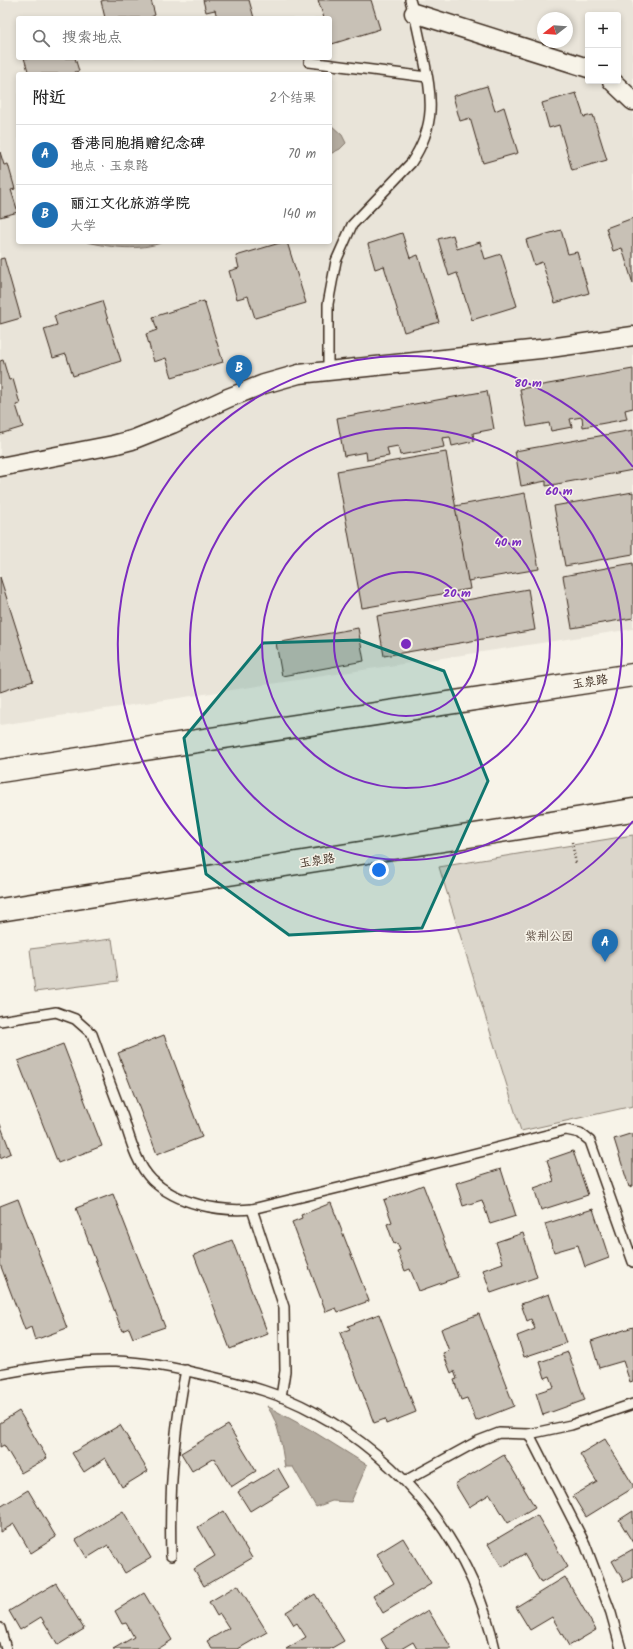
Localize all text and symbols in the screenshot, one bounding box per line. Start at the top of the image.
north arrow [537,12,573,48]
map controls [585,12,621,84]
button: + [585,12,621,48]
search box [16,16,332,60]
text: 搜索地点 [62,26,122,50]
icon: search [30,27,52,49]
button: − [585,48,621,84]
text: 附近 [32,85,66,112]
text: 2个结果 [269,88,316,109]
text: 香港同胞捐赠纪念碑 [70,132,205,156]
text: A [41,144,49,165]
text: 70 m [288,144,316,165]
text: 地点 · 玉泉路 [70,156,149,177]
text: 丽江文化旅游学院 [70,192,190,216]
text: B [41,204,49,225]
text: 140 m [283,204,316,225]
text: 大学 [70,216,96,237]
pin: B [226,355,252,388]
text: 80 m [514,374,542,393]
text: 60 m [545,482,573,501]
text: 40 m [494,533,522,552]
text: 20 m [443,584,471,603]
centre of rings [399,637,413,651]
street label: 玉泉路 [571,670,609,694]
street label: 玉泉路 [298,849,336,873]
your location [369,860,389,880]
park label: 紫荆公园 [525,927,573,946]
pin: A [592,929,618,962]

